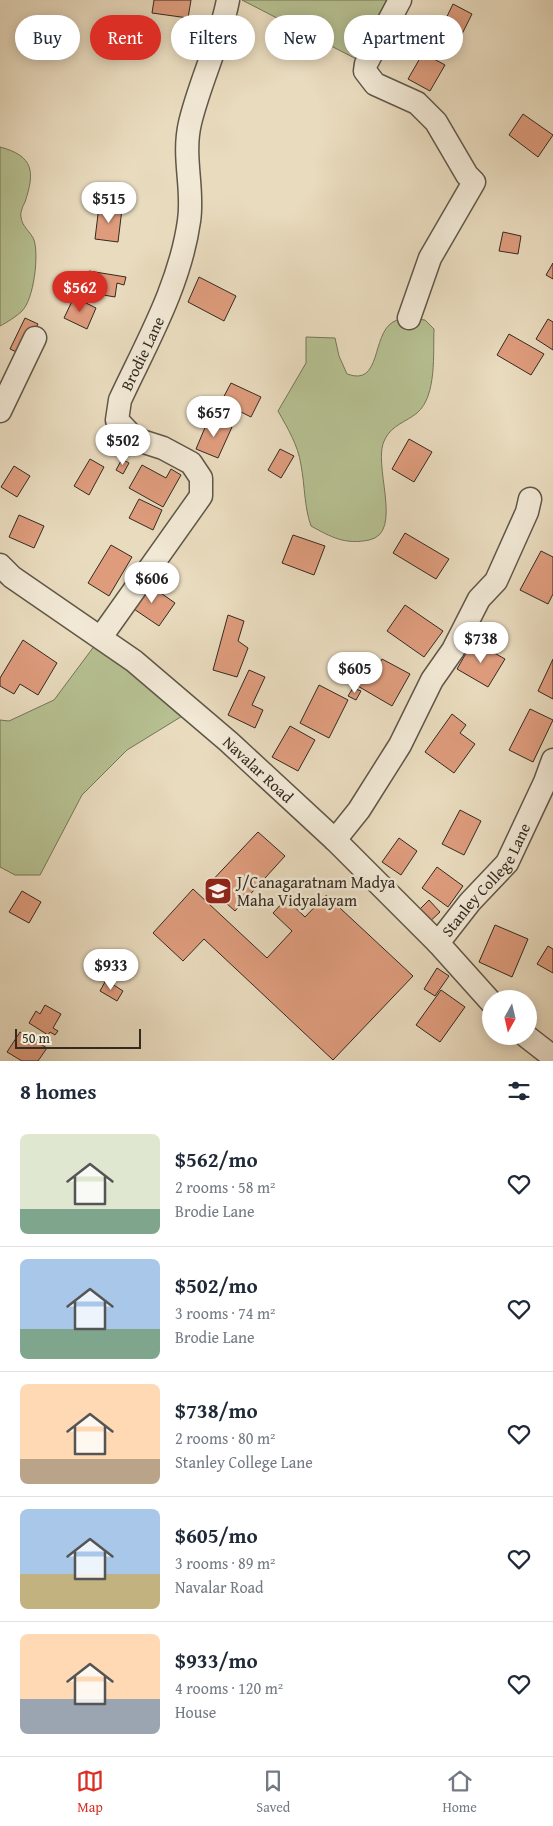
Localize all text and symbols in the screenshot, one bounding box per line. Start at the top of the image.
chip: Buy [15,15,80,60]
chip: Rent [90,15,161,60]
chip: Filters [171,15,255,60]
chip: New [265,15,334,60]
chip: Apartment [344,15,463,60]
pin: $515 [79,182,139,224]
text: $515 [92,186,126,210]
pin: $562 [50,270,110,313]
text: $562 [63,275,97,299]
street label: Brodie Lane [114,313,170,395]
pin: $657 [184,396,244,438]
text: $657 [197,400,231,424]
pin: $502 [93,424,153,466]
text: $502 [106,428,140,452]
pin: $606 [122,562,182,604]
text: $606 [135,566,169,590]
pin: $738 [451,622,511,664]
text: $738 [464,626,498,650]
pin: $605 [325,652,385,694]
text: $605 [338,656,372,680]
street label: Navalar Road [218,730,299,808]
street label: Stanley College Lane [435,819,536,942]
place label: J/Canagaratnam Madya Maha Vidyalayam [235,870,396,912]
school or university icon: J/Canagaratnam Madya Maha Vidyalayam [203,876,233,906]
pin: $933 [81,948,141,991]
text: $933 [94,953,128,977]
north arrow [482,990,538,1045]
map controls [482,990,537,1045]
scale bar [15,1026,141,1049]
text: 50 m [22,1028,50,1048]
text: 8 homes [20,1076,96,1107]
icon: filters [505,1077,533,1105]
text: $562/mo [175,1144,258,1175]
icon: home [60,1154,120,1214]
icon: heart [505,1170,533,1198]
text: 2 rooms · 58 m² [175,1175,275,1199]
text: Brodie Lane [175,1199,255,1223]
text: $502/mo [175,1270,258,1301]
icon: home [60,1279,120,1339]
icon: heart [505,1295,533,1323]
text: 3 rooms · 74 m² [175,1301,275,1325]
text: Brodie Lane [175,1325,255,1349]
text: $738/mo [175,1395,258,1426]
icon: home [60,1404,120,1464]
icon: heart [505,1420,533,1448]
text: 2 rooms · 80 m² [175,1426,275,1450]
text: Stanley College Lane [175,1450,313,1474]
text: $605/mo [175,1520,258,1551]
icon: home [60,1529,120,1589]
icon: heart [505,1545,533,1573]
text: 3 rooms · 89 m² [175,1551,275,1575]
text: Navalar Road [175,1575,264,1599]
text: $933/mo [175,1645,258,1676]
icon: home [60,1654,120,1714]
icon: heart [505,1670,533,1698]
text: 4 rooms · 120 m² [175,1676,283,1700]
text: House [175,1700,216,1724]
tab: Map [76,1767,104,1817]
tab: Saved [256,1767,290,1817]
tab: Home [442,1767,477,1817]

